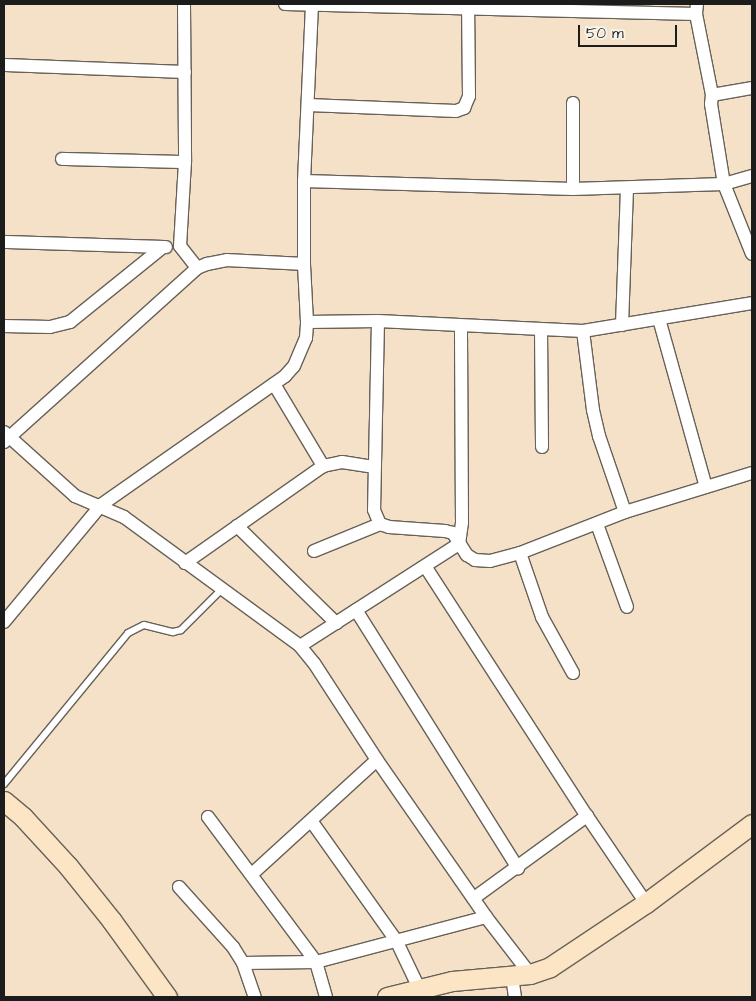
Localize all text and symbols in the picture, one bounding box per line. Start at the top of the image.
scale bar [581,15,680,47]
text: 50 m [586,23,624,44]

